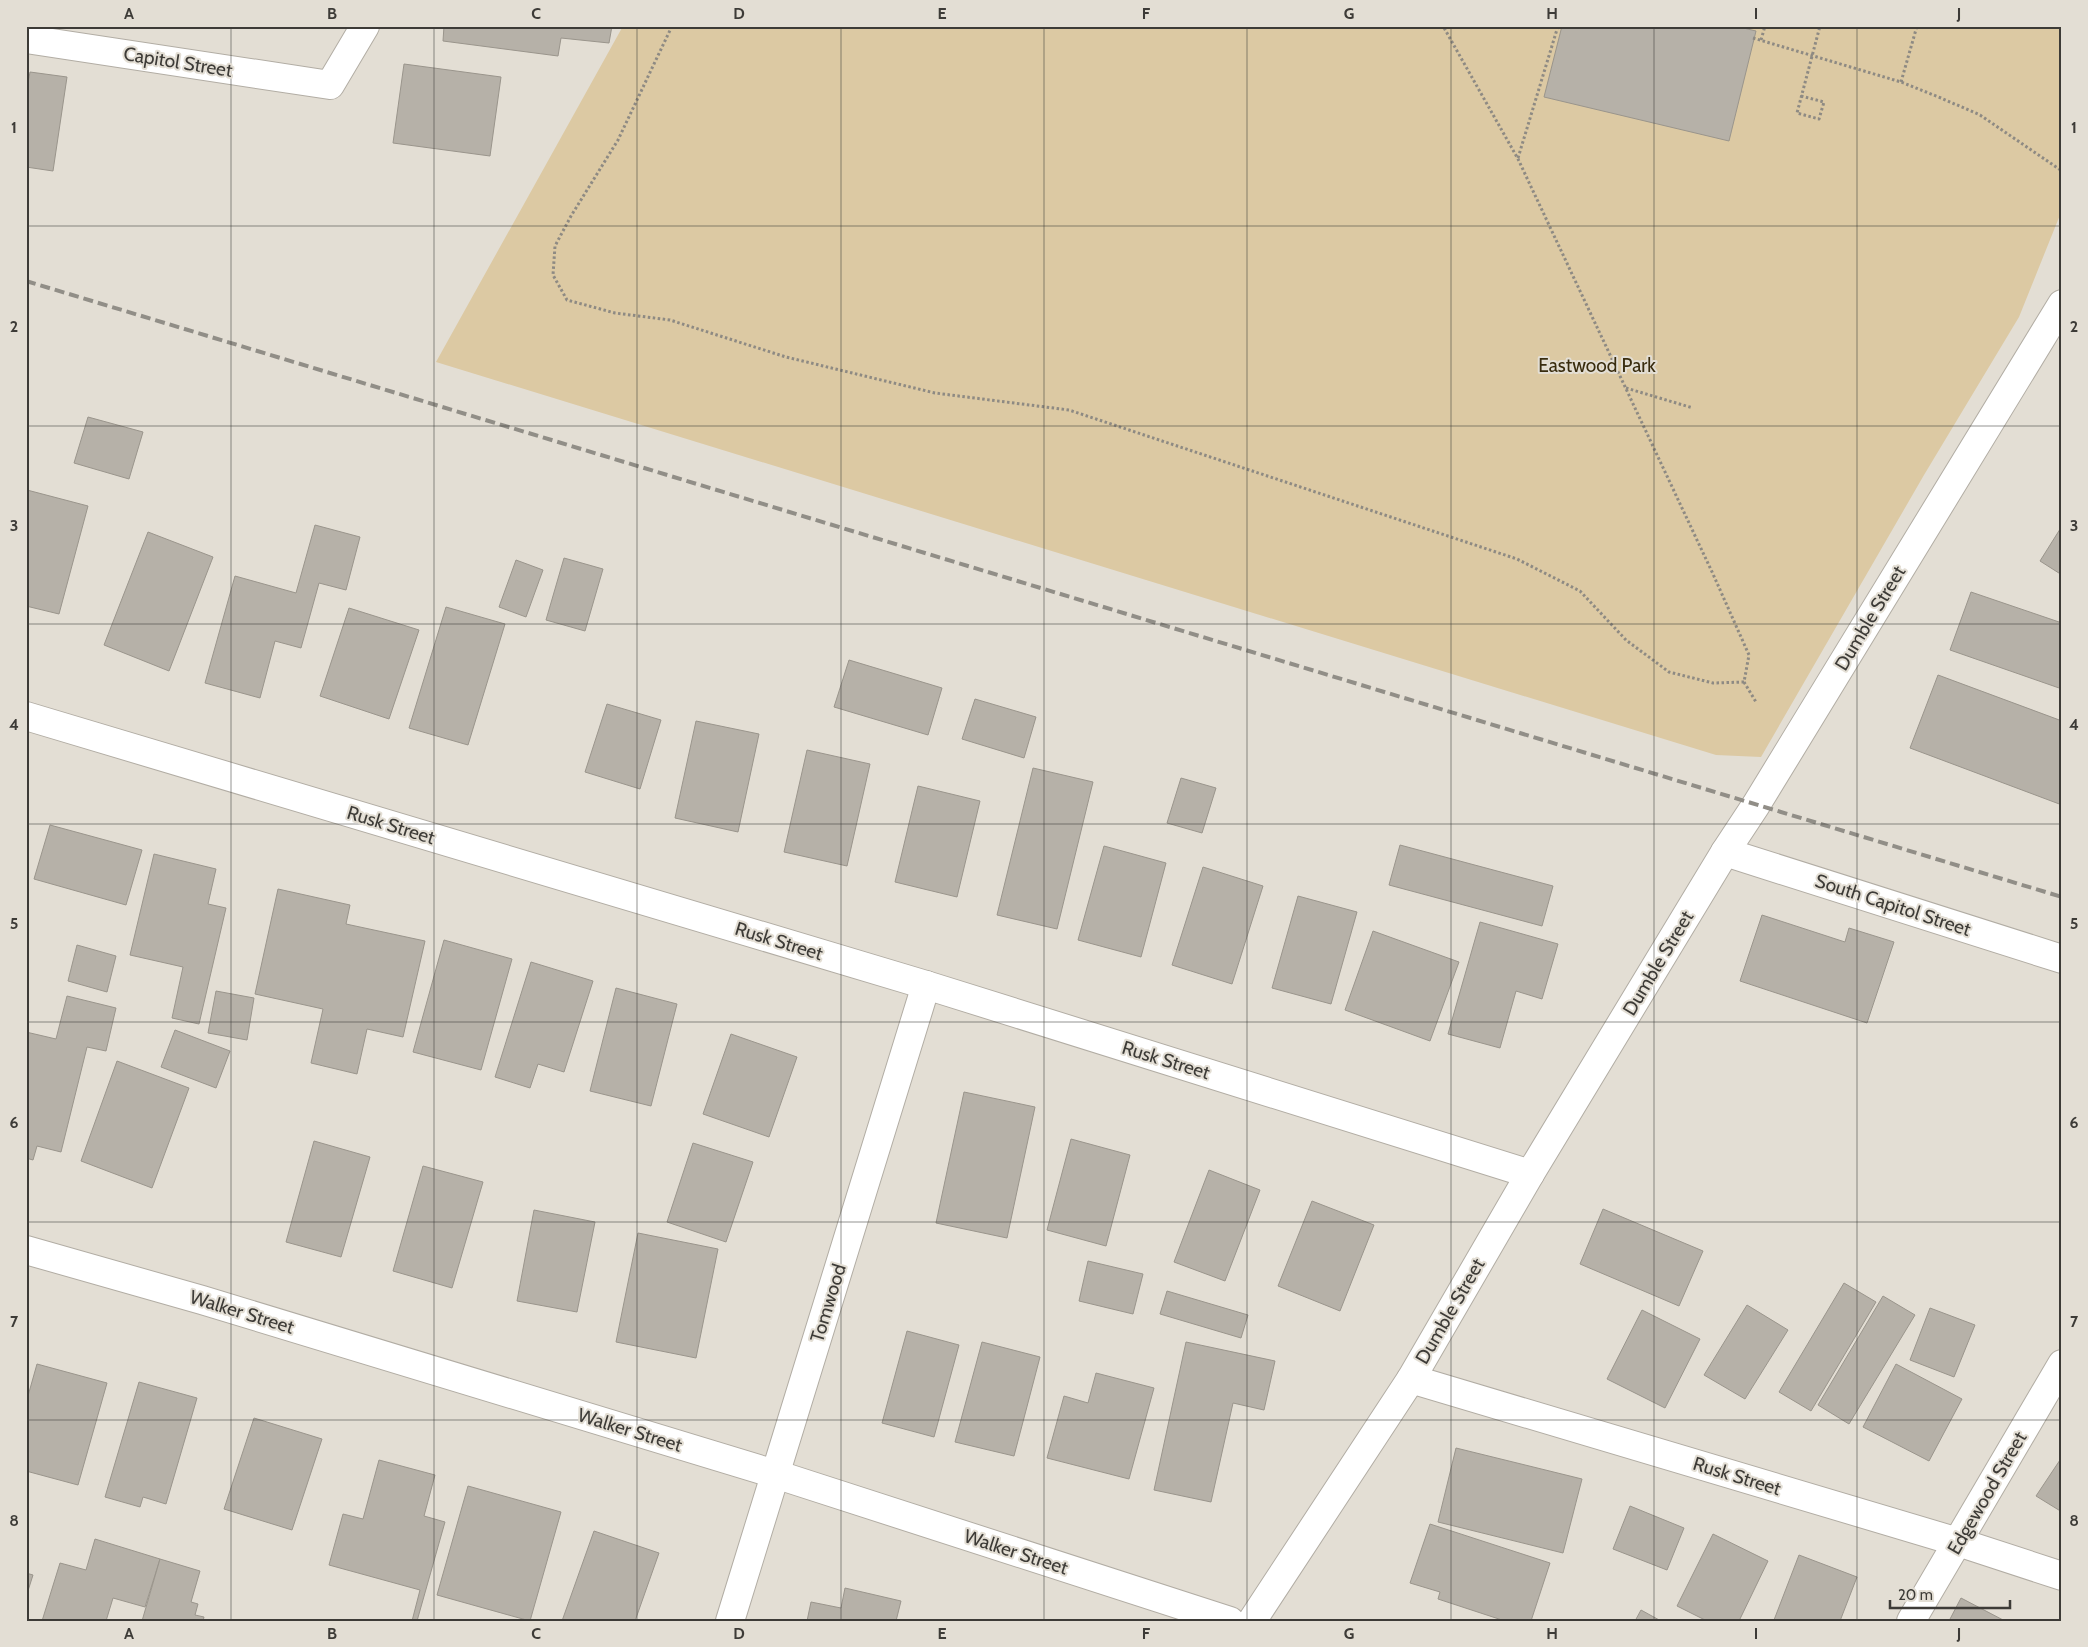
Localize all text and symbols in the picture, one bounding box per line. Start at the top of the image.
text: A [124,4,134,23]
text: B [327,4,337,23]
text: C [531,4,541,23]
text: D [733,4,745,23]
text: E [937,4,947,23]
text: F [1142,4,1151,23]
text: G [1344,4,1354,23]
text: H [1546,4,1558,23]
text: I [1754,4,1758,23]
text: J [1956,4,1961,23]
street label: Capitol Street [122,42,235,82]
text: 1 [11,118,17,137]
text: 1 [2071,118,2077,137]
text: 2 [10,317,18,336]
text: 2 [2070,317,2078,336]
park label: Eastwood Park [1538,354,1656,377]
text: 3 [10,516,18,535]
text: 3 [2070,516,2078,535]
street label: Dumble Street [1830,561,1911,675]
text: 4 [9,715,19,734]
text: 4 [2069,715,2079,734]
street label: Rusk Street [344,801,438,849]
street label: South Capitol Street [1812,869,1974,941]
street label: Dumble Street [1618,906,1699,1020]
text: 5 [10,914,18,933]
text: 5 [2070,914,2078,933]
street label: Rusk Street [732,917,826,965]
street label: Rusk Street [1119,1036,1213,1084]
text: 6 [10,1113,19,1132]
text: 6 [2070,1113,2079,1132]
street label: Dumble Street [1411,1254,1490,1368]
street label: Tomwood [805,1261,851,1345]
street label: Walker Street [187,1285,297,1339]
text: 7 [10,1312,19,1331]
text: 7 [2070,1312,2079,1331]
street label: Walker Street [575,1403,685,1457]
street label: Edgewood Street [1942,1427,2032,1559]
street label: Rusk Street [1690,1452,1784,1500]
text: 8 [9,1511,19,1530]
text: 8 [2069,1511,2079,1530]
street label: Walker Street [961,1524,1071,1580]
scale bar [1890,1577,2010,1609]
text: 20 m [1898,1586,1933,1604]
text: A [124,1624,134,1643]
text: B [327,1624,337,1643]
text: C [531,1624,541,1643]
text: D [733,1624,745,1643]
text: E [937,1624,947,1643]
text: F [1142,1624,1151,1643]
text: G [1344,1624,1354,1643]
text: H [1546,1624,1558,1643]
text: I [1754,1624,1758,1643]
text: J [1956,1624,1961,1643]

